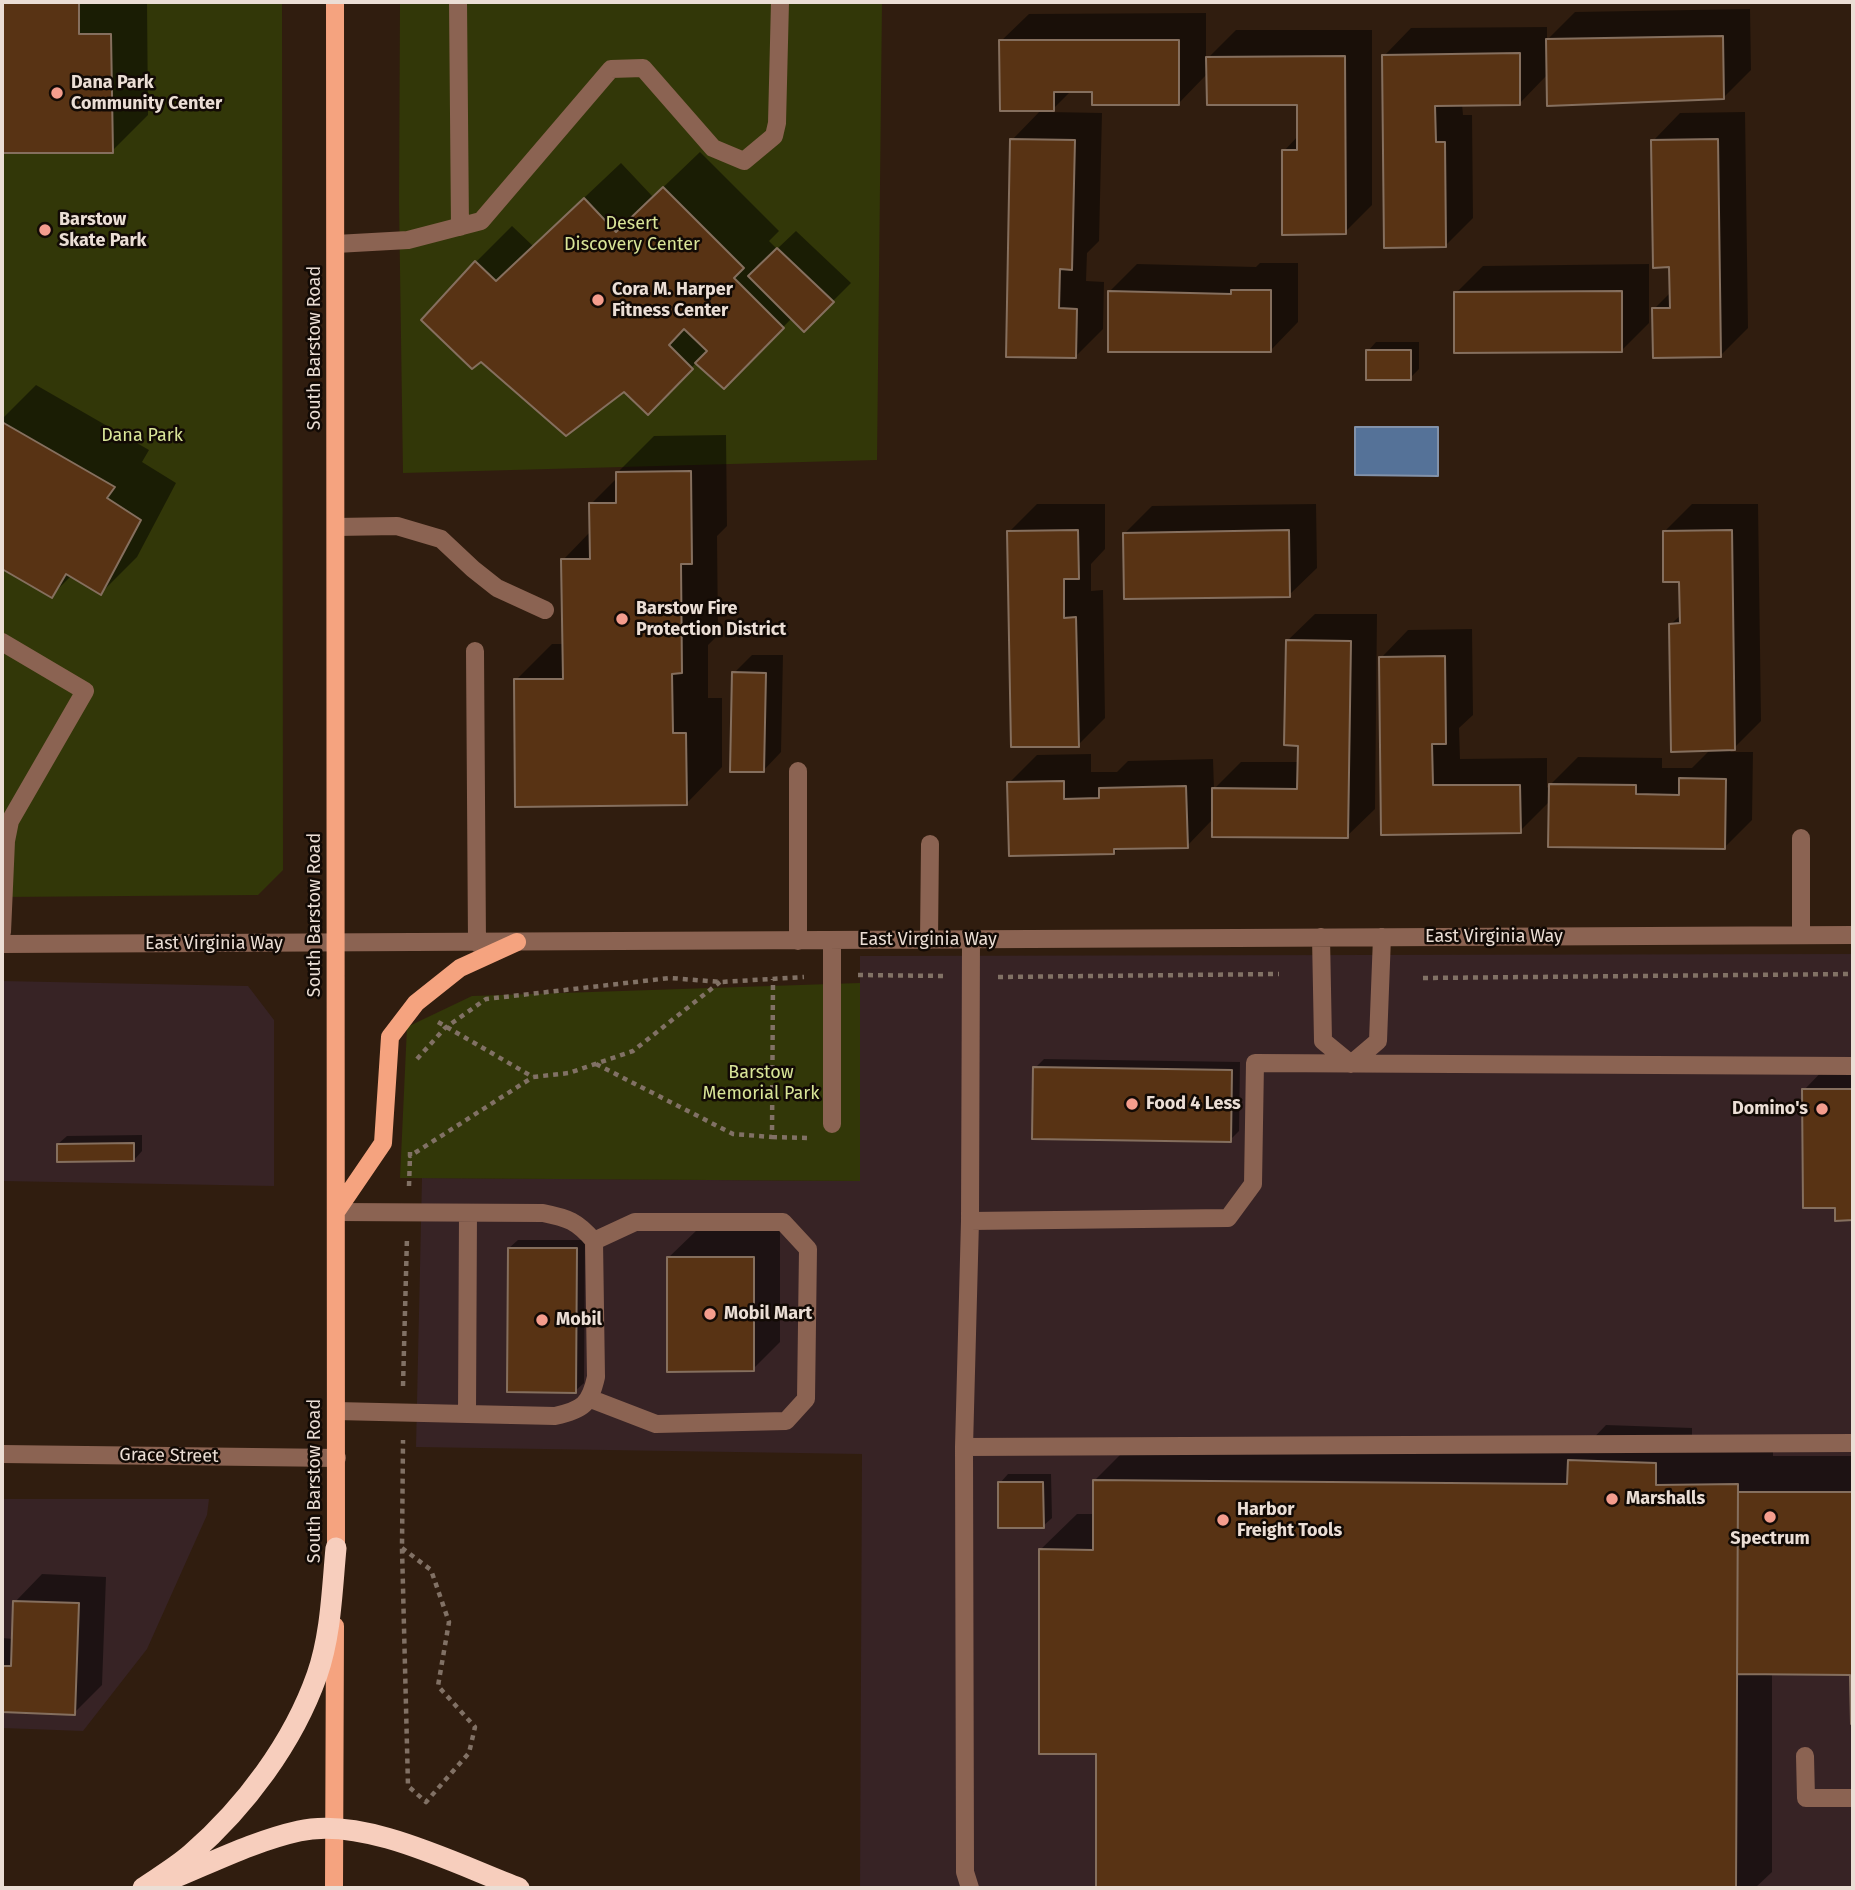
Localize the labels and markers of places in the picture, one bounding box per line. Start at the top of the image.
place label: Dana Park Community Center [71,72,222,114]
marker: Dana Park Community Center [49,85,65,101]
place label: Barstow Skate Park [59,209,147,252]
marker: Barstow Skate Park [37,222,53,238]
place label: Cora M. Harper Fitness Center [612,279,733,322]
marker: Cora M. Harper Fitness Center [590,292,606,308]
place label: Barstow Fire Protection District [636,598,786,640]
marker: Barstow Fire Protection District [614,611,630,627]
place label: Food 4 Less [1146,1093,1241,1115]
marker: Food 4 Less [1124,1096,1140,1112]
place label: Domino's [1732,1098,1808,1120]
marker: Domino's [1814,1101,1830,1117]
place label: Mobil Mart [724,1303,812,1325]
marker: Mobil Mart [702,1306,718,1322]
place label: Mobil [556,1309,602,1331]
marker: Mobil [534,1312,550,1328]
place label: Marshalls [1626,1488,1705,1510]
marker: Marshalls [1604,1491,1620,1507]
place label: Harbor Freight Tools [1237,1499,1342,1542]
marker: Spectrum [1762,1509,1778,1525]
marker: Harbor Freight Tools [1215,1512,1231,1528]
place label: Spectrum [1730,1528,1810,1550]

